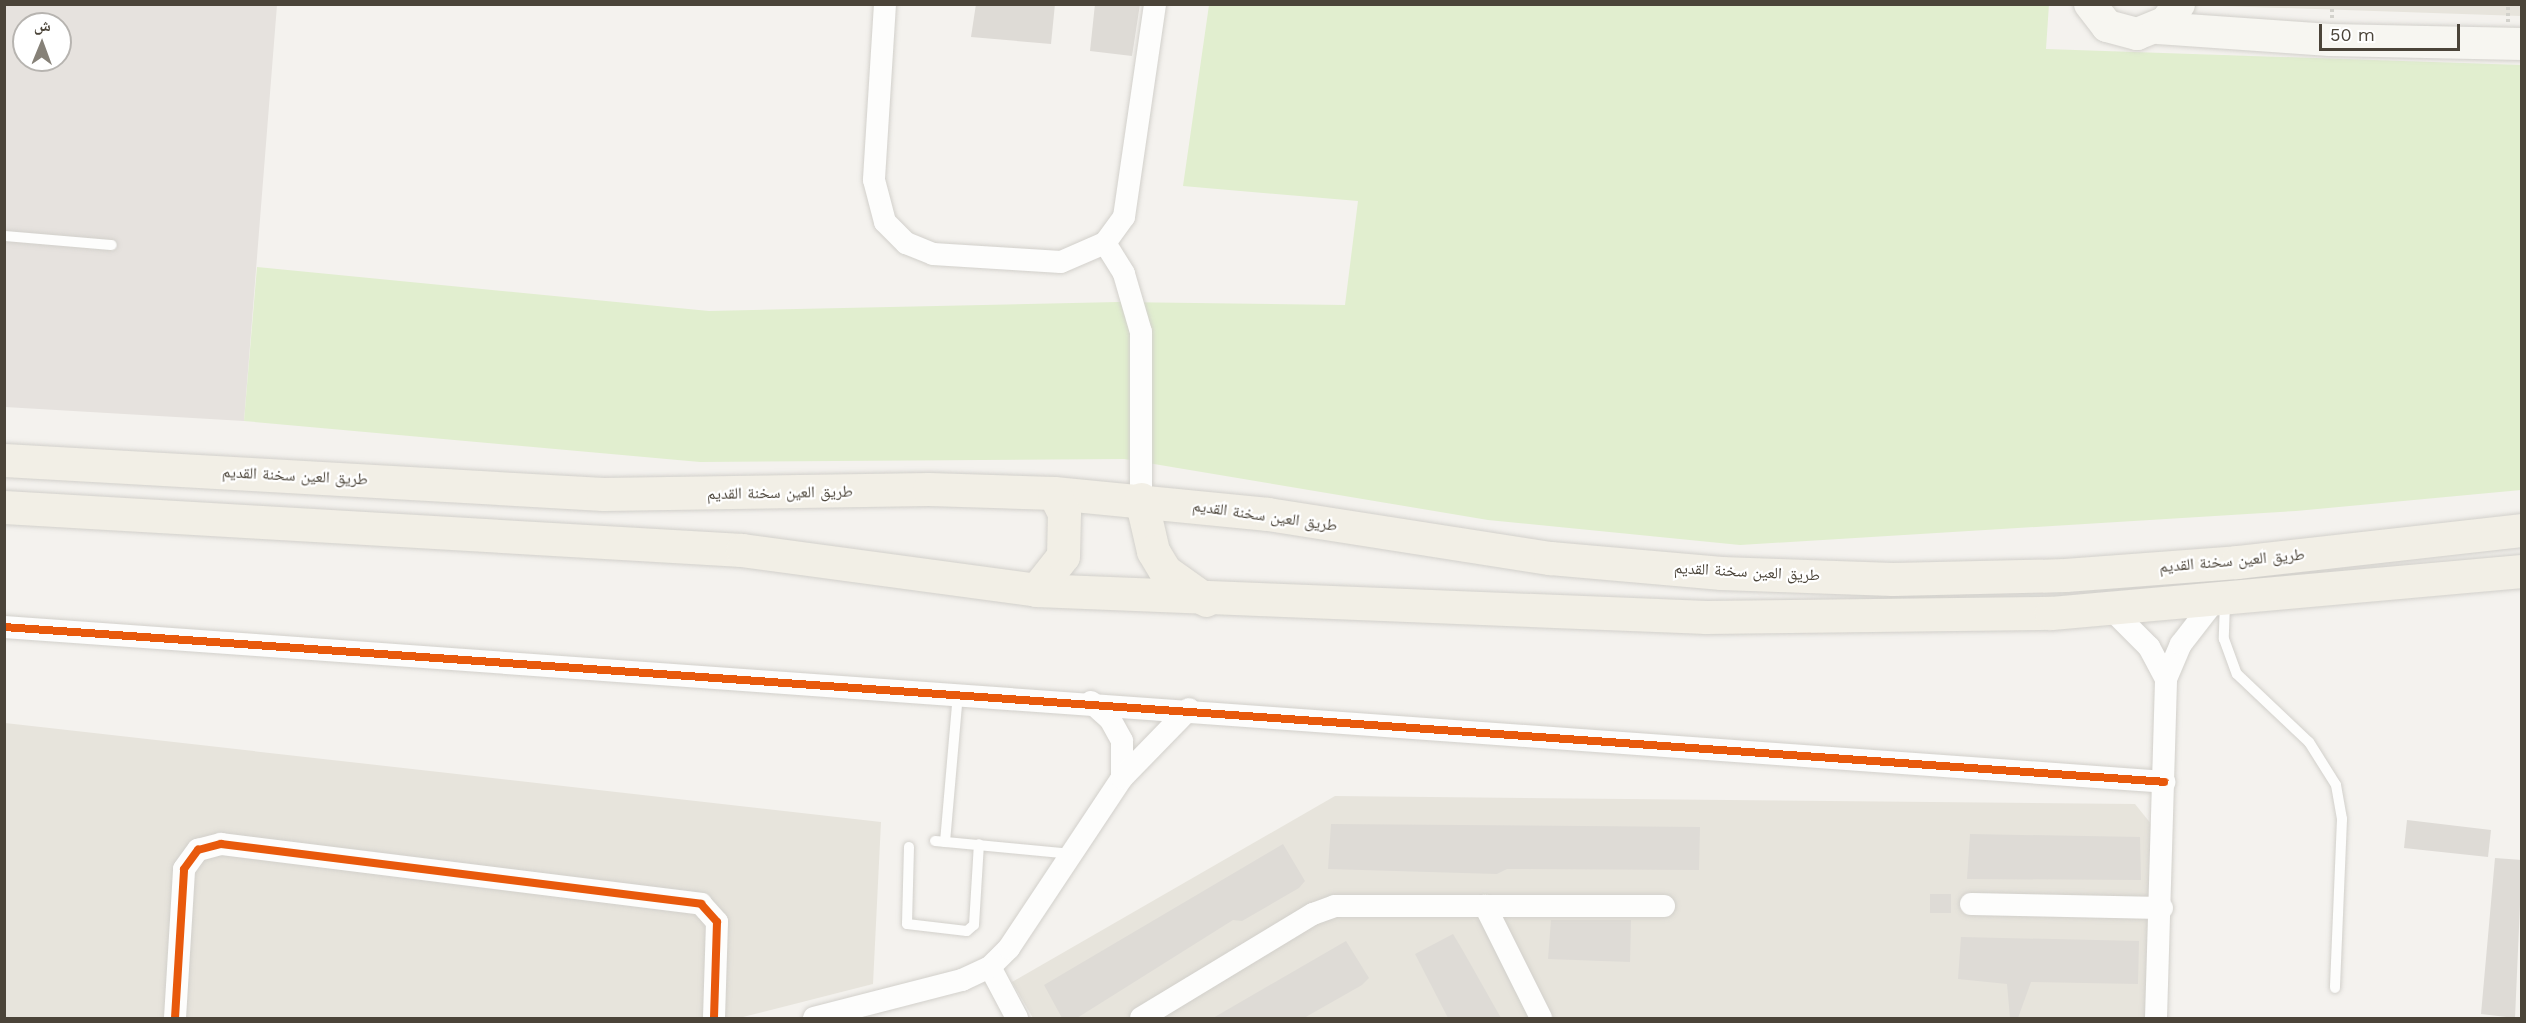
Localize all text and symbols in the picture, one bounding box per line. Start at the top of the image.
north arrow [12,12,72,72]
scale bar [2322,12,2463,50]
text: ش [34,16,51,35]
text: 50 m [2330,24,2375,45]
street label: طريق العين سخنة القديم [222,463,368,489]
street label: طريق العين سخنة القديم [707,482,853,504]
street label: طريق العين سخنة القديم [1191,496,1339,536]
street label: طريق العين سخنة القديم [2158,545,2306,577]
street label: طريق العين سخنة القديم [1674,559,1820,585]

